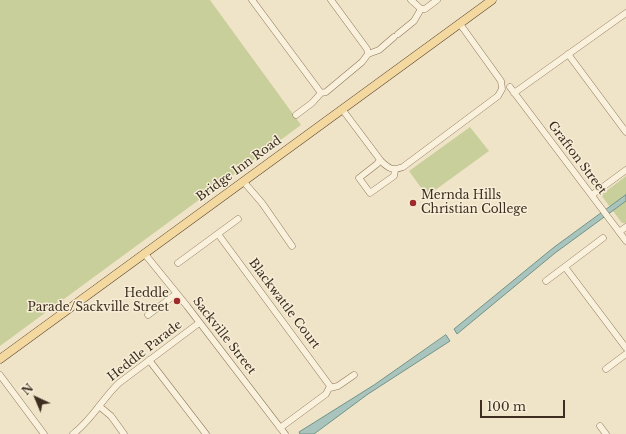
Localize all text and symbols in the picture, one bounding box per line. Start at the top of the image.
street label: Grafton Street [545,119,609,197]
street label: Bridge Inn Road [194,133,284,205]
place label: Mernda Hills Christian College [421,189,527,217]
marker: Mernda Hills Christian College [408,198,418,208]
street label: Blackwattle Court [245,256,323,352]
place label: Heddle Parade/Sackville Street [28,287,169,315]
street label: Sackville Street [189,295,259,377]
marker: Heddle Parade/Sackville Street [172,296,182,306]
street label: Heddle Parade [105,318,185,384]
north arrow [16,378,56,418]
text: N [19,381,36,398]
scale bar [482,392,567,418]
text: 100 m [487,399,526,414]

